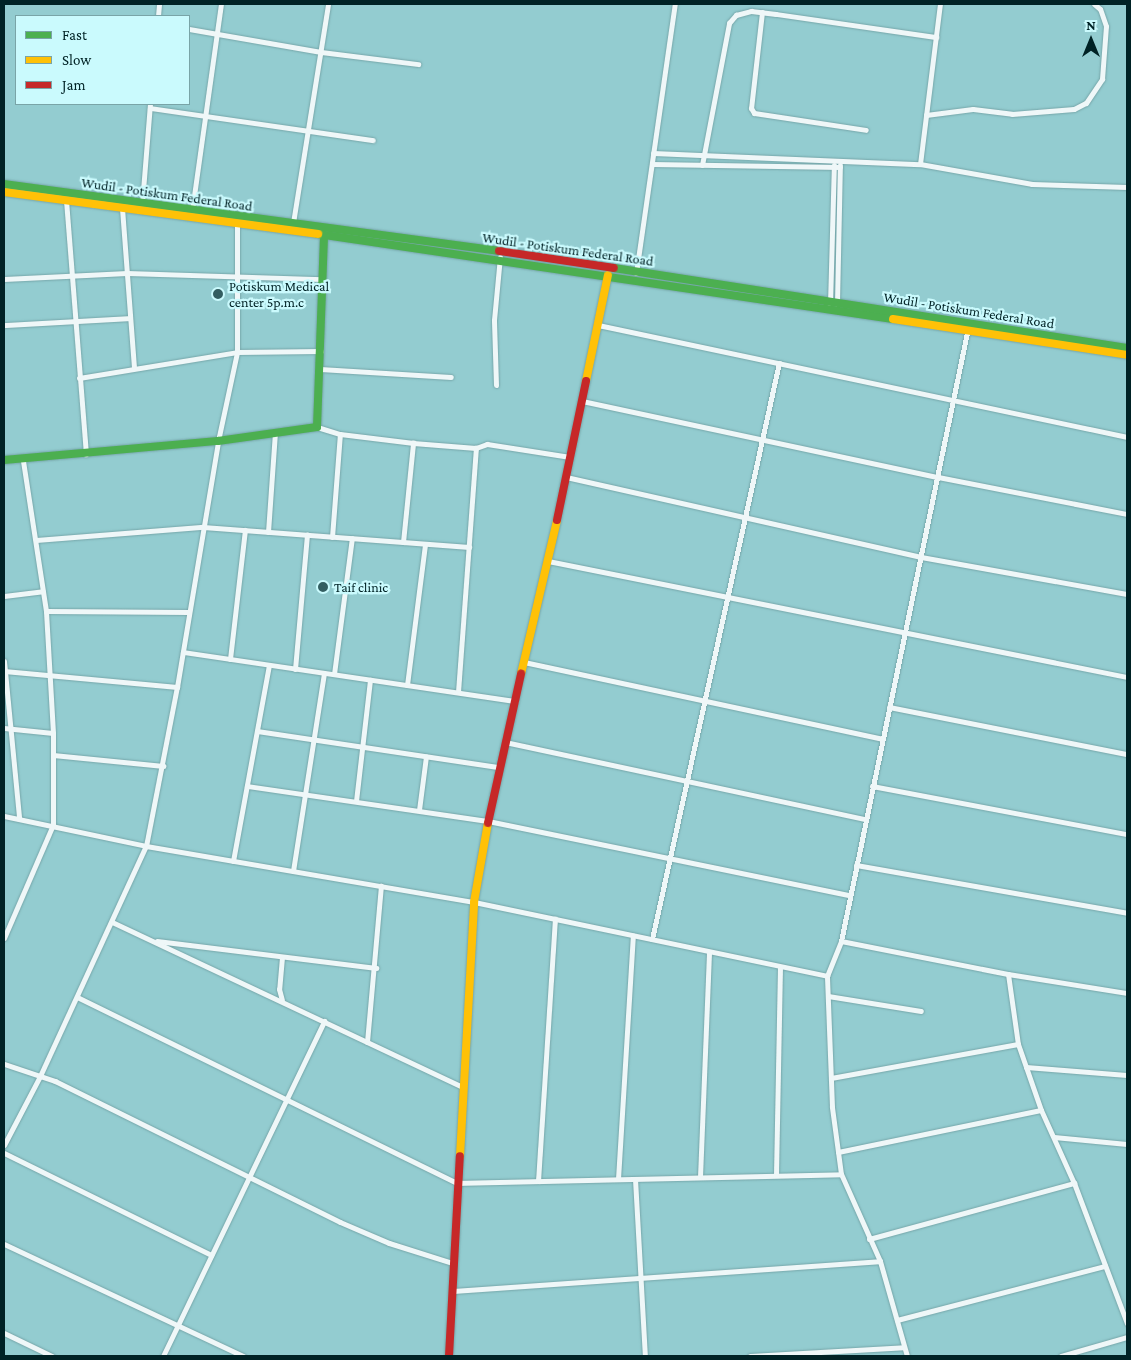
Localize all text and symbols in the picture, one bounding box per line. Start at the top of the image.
legend [15,15,190,105]
north arrow [1066,15,1116,65]
text: N [1086,17,1096,33]
text: Fast [62,27,87,43]
text: Slow [62,52,91,68]
text: Jam [62,77,85,93]
street label: Wudil - Potiskum Federal Road [80,174,254,214]
street label: Wudil - Potiskum Federal Road [481,229,655,269]
place label: Potiskum Medical center 5p.m.c [229,278,329,310]
marker: Potiskum Medical center 5p.m.c [211,287,225,301]
street label: Wudil - Potiskum Federal Road [882,288,1056,332]
place label: Taif clinic [334,579,388,595]
marker: Taif clinic [316,580,330,594]

